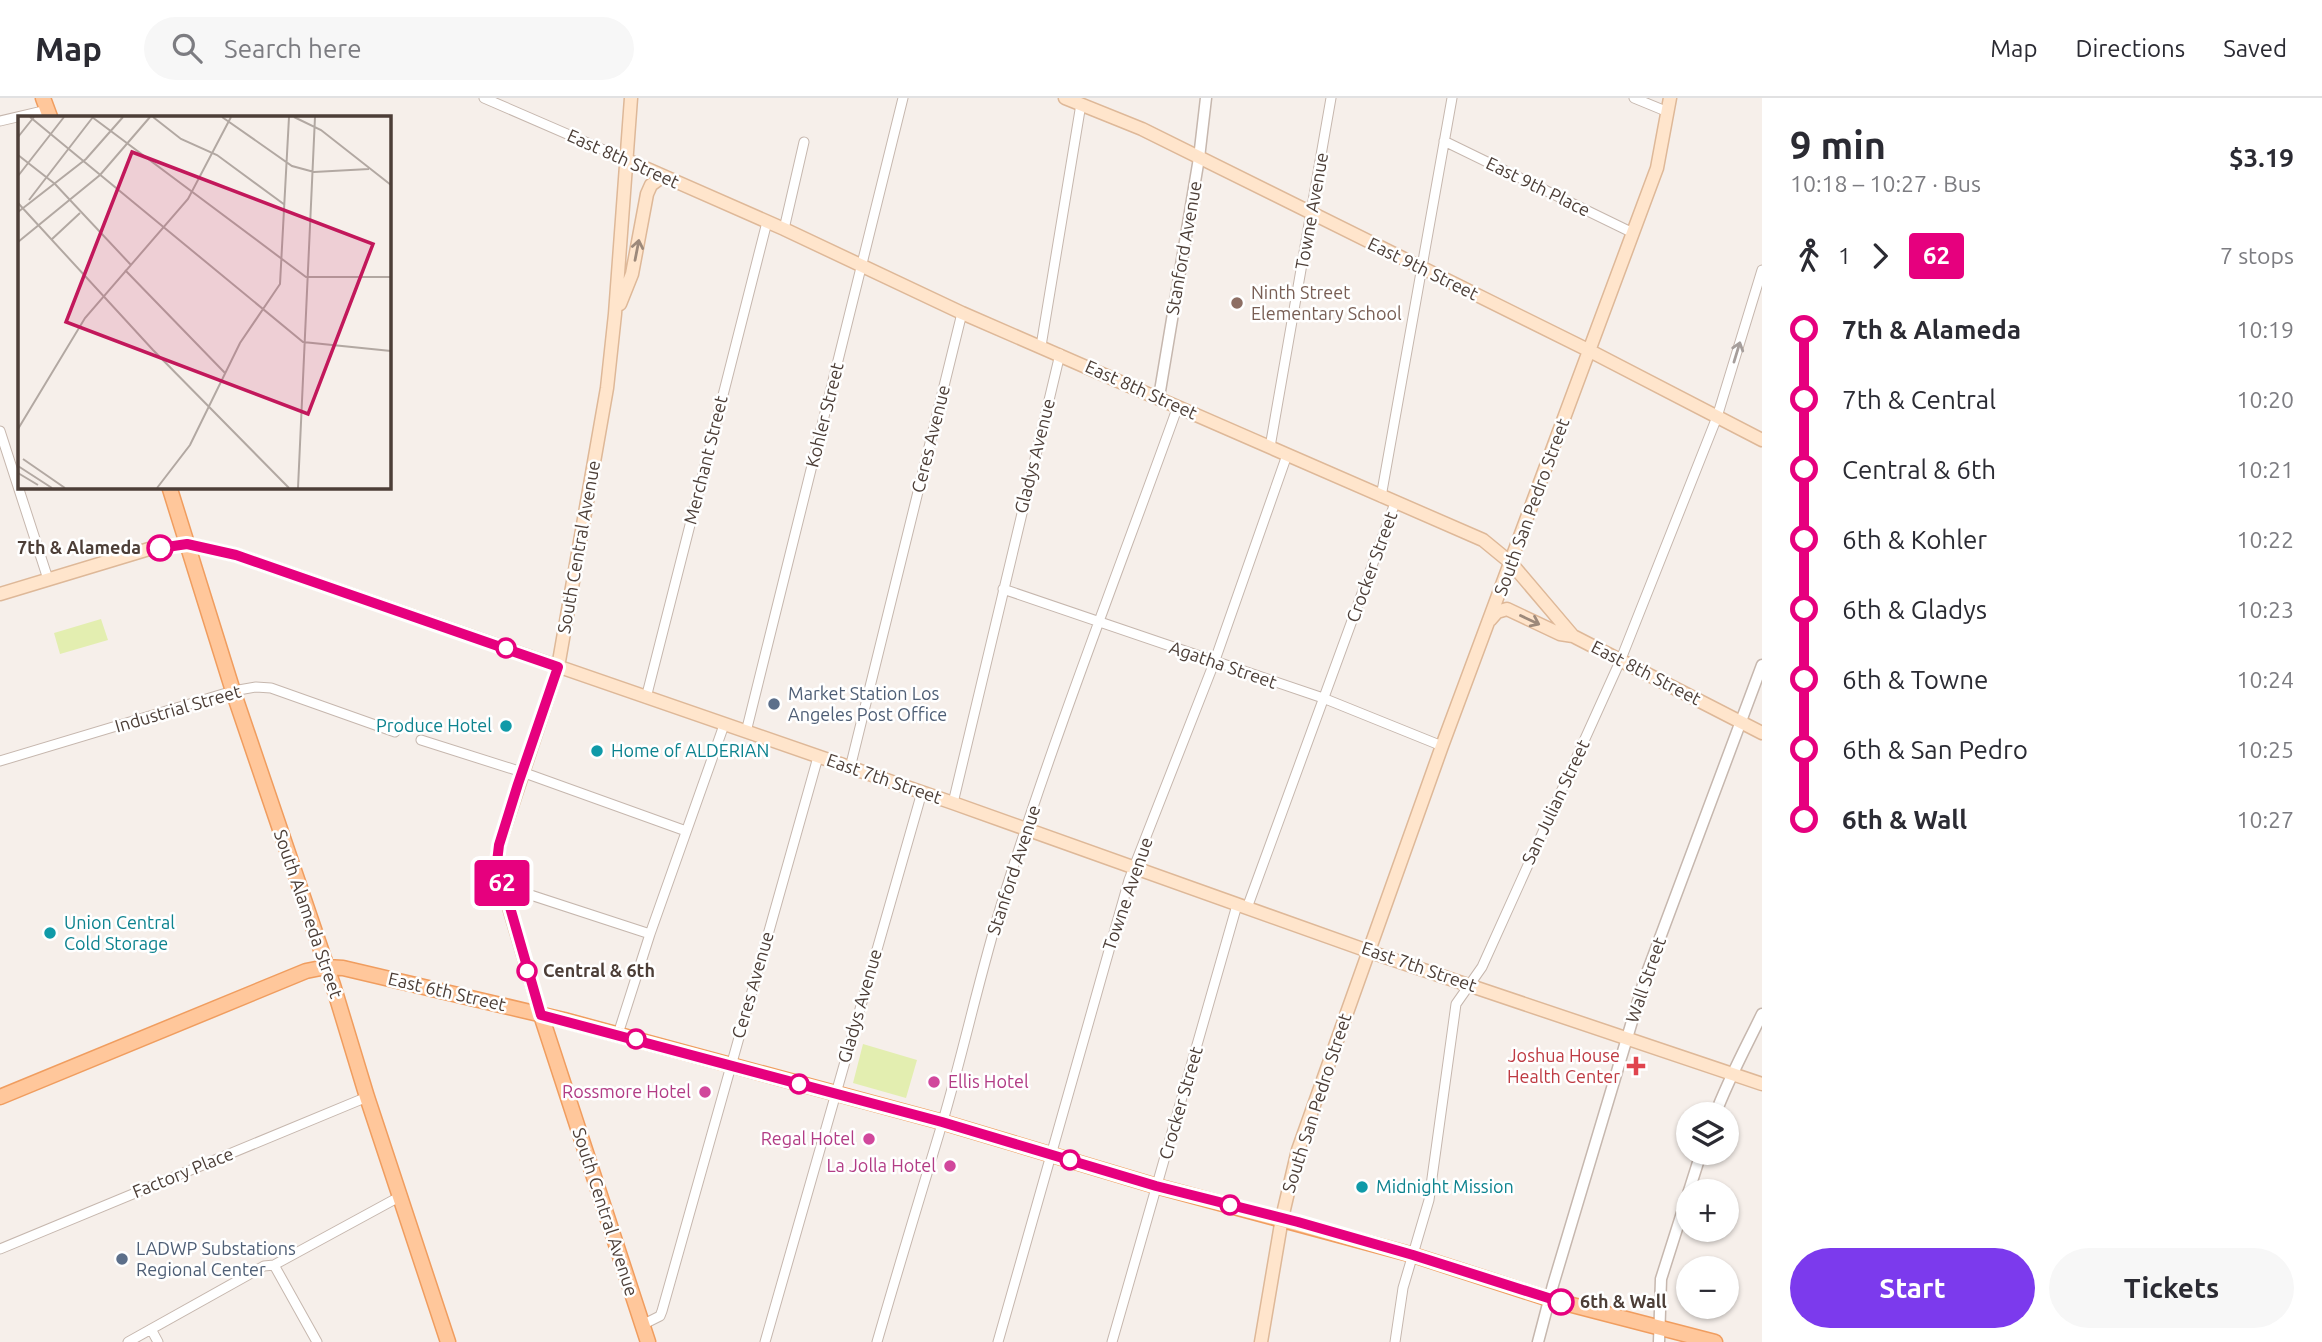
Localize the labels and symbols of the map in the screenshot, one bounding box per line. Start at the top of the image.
inset map [18,116,390,488]
street label: East 8th Street [564,124,682,192]
street label: Towne Avenue [1291,151,1331,271]
street label: East 9th Place [1483,152,1594,220]
street label: Stanford Avenue [1161,179,1205,316]
street label: East 9th Street [1365,233,1482,303]
one-way arrow [631,239,644,262]
place label: Ninth Street Elementary School [1251,282,1402,323]
marker: Ninth Street Elementary School [1229,295,1245,311]
one-way arrow [1731,341,1744,363]
street label: East 8th Street [1082,355,1200,423]
street label: Kohler Street [801,360,847,469]
street label: Ceres Avenue [907,383,953,495]
street label: Merchant Street [679,393,731,526]
street label: Gladys Avenue [1010,396,1058,515]
street label: South San Pedro Street [1490,415,1573,598]
street label: South Central Avenue [553,459,603,635]
street label: Crocker Street [1342,508,1400,625]
marker: 7th & Alameda [147,535,173,561]
place label: 7th & Alameda [17,537,141,557]
one-way arrow [1519,613,1540,627]
street label: Agatha Street [1167,636,1280,692]
street label: East 8th Street [1588,636,1705,708]
unlabelled marker [496,638,516,658]
street label: Industrial Street [112,680,243,736]
place label: Market Station Los Angeles Post Office [788,683,947,724]
marker: Market Station Los Angeles Post Office [766,696,782,712]
place label: Produce Hotel [376,715,492,735]
marker: Produce Hotel [498,718,514,734]
street label: San Julian Street [1517,736,1593,867]
place label: Home of ALDERIAN [611,740,769,760]
marker: Home of ALDERIAN [589,743,605,759]
street label: East 7th Street [824,749,944,807]
street label: Stanford Avenue [983,802,1043,937]
street label: South Alameda Street [271,827,347,1001]
street label: Towne Avenue [1098,834,1156,953]
line badge: 62 [470,860,534,906]
place label: Union Central Cold Storage [64,912,175,953]
marker: Union Central Cold Storage [42,925,58,941]
street label: Ceres Avenue [727,929,777,1040]
street label: Wall Street [1621,934,1669,1025]
street label: East 7th Street [1359,937,1479,995]
street label: Gladys Avenue [833,946,885,1065]
place label: Central & 6th [543,960,655,980]
marker: Central & 6th [517,961,537,981]
street label: East 6th Street [386,968,508,1014]
street label: South San Pedro Street [1278,1010,1355,1195]
unlabelled marker [626,1029,646,1049]
street label: Crocker Street [1154,1044,1206,1162]
place label: Joshua House Health Center [1507,1045,1620,1086]
marker: Joshua House Health Center [1626,1056,1646,1076]
place label: Ellis Hotel [948,1071,1029,1091]
unlabelled marker [789,1074,809,1094]
marker: Ellis Hotel [926,1074,942,1090]
place label: Rossmore Hotel [562,1081,691,1101]
marker: Rossmore Hotel [697,1084,713,1100]
street label: South Central Avenue [569,1125,643,1298]
place label: Regal Hotel [761,1128,855,1148]
marker: Regal Hotel [861,1131,877,1147]
street label: Factory Place [129,1143,236,1201]
unlabelled marker [1060,1150,1080,1170]
place label: La Jolla Hotel [826,1155,936,1175]
marker: La Jolla Hotel [942,1158,958,1174]
place label: Midnight Mission [1376,1176,1514,1196]
marker: Midnight Mission [1354,1179,1370,1195]
unlabelled marker [1220,1195,1240,1215]
place label: LADWP Substations Regional Center [136,1238,296,1279]
marker: LADWP Substations Regional Center [114,1251,130,1267]
marker: 6th & Wall [1548,1289,1574,1315]
place label: 6th & Wall [1580,1291,1667,1311]

